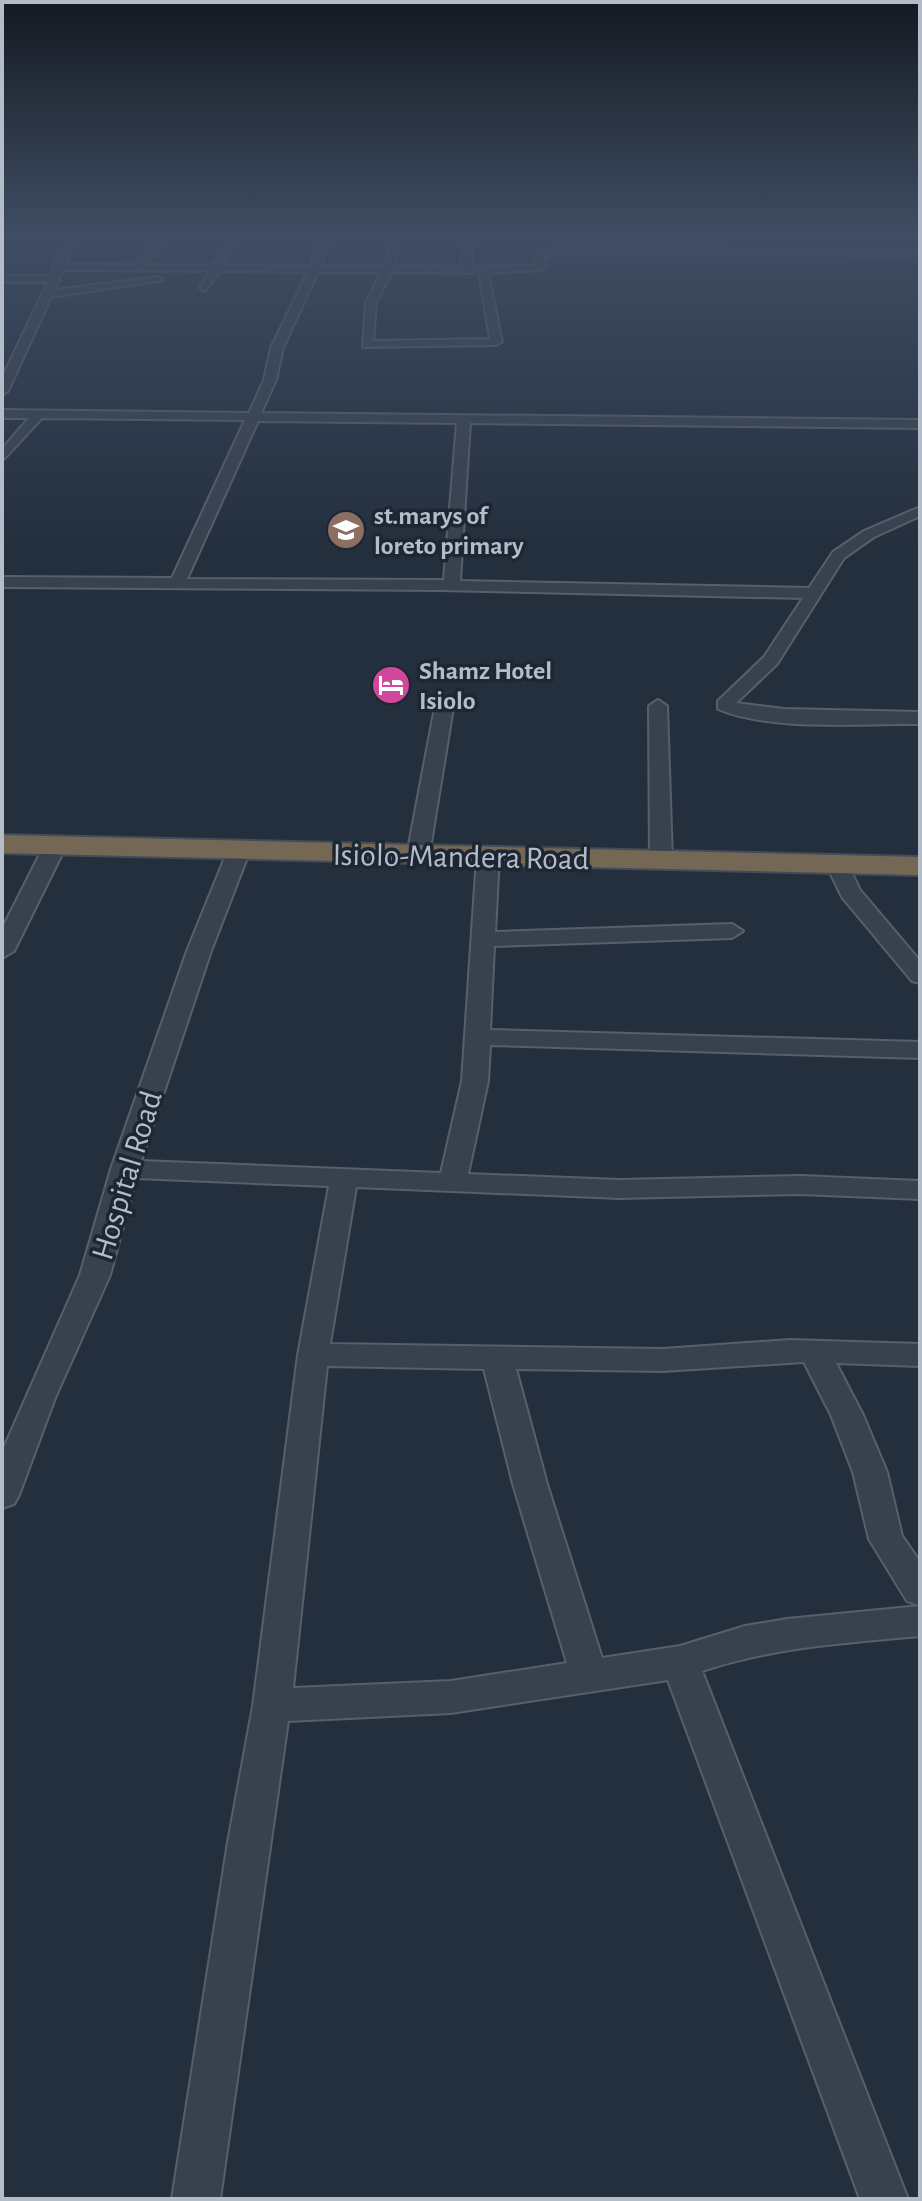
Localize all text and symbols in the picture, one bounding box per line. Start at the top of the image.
place label: st.marys of loreto primary [374,503,524,559]
school or university icon: st.marys of loreto primary [325,509,367,551]
place label: Shamz Hotel Isiolo [419,658,552,714]
hotel icon: Shamz Hotel Isiolo [370,664,412,706]
street label: Isiolo-Mandera Road [332,839,590,875]
street label: Hospital Road [86,1087,168,1263]

